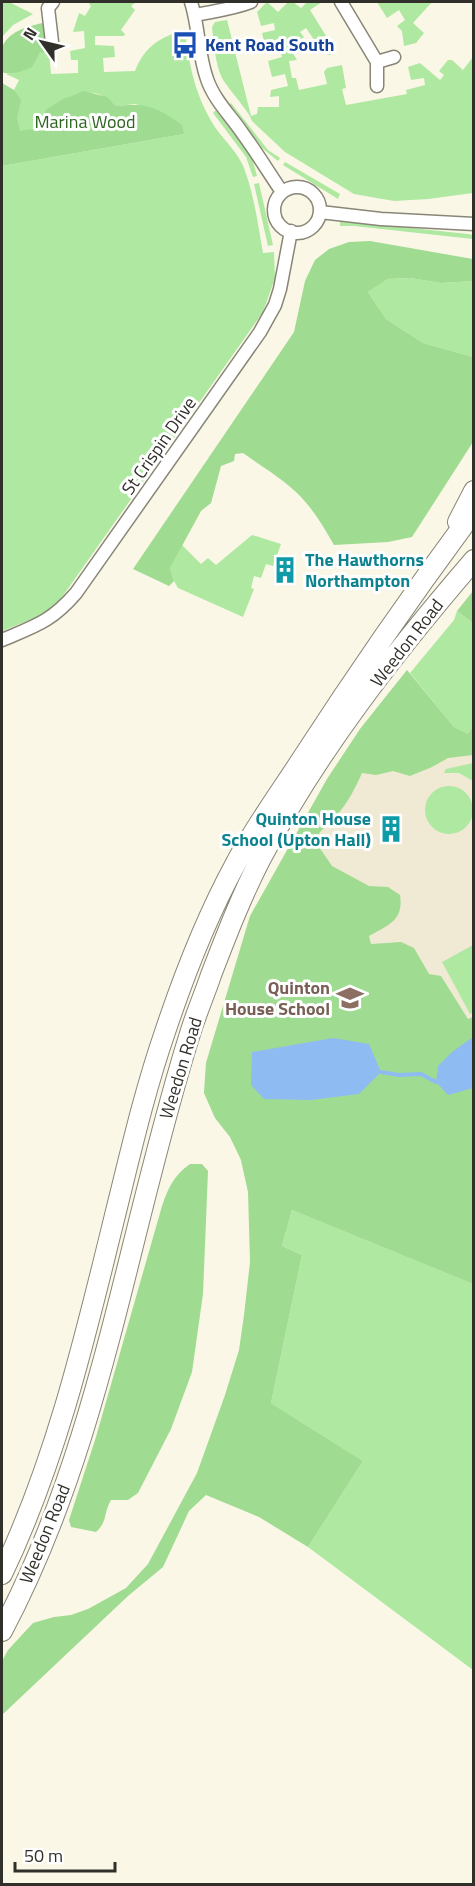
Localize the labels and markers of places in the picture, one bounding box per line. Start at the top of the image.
bus stop icon: Kent Road South [170,30,200,60]
place label: Kent Road South [205,31,334,58]
place label: The Hawthorns Northampton [305,546,424,594]
building icon: The Hawthorns Northampton [270,555,300,585]
place label: Quinton House School (Upton Hall) [222,805,371,853]
building icon: Quinton House School (Upton Hall) [376,814,406,844]
place label: Quinton House School [225,974,330,1022]
school or university icon: Quinton House School [335,983,365,1013]

